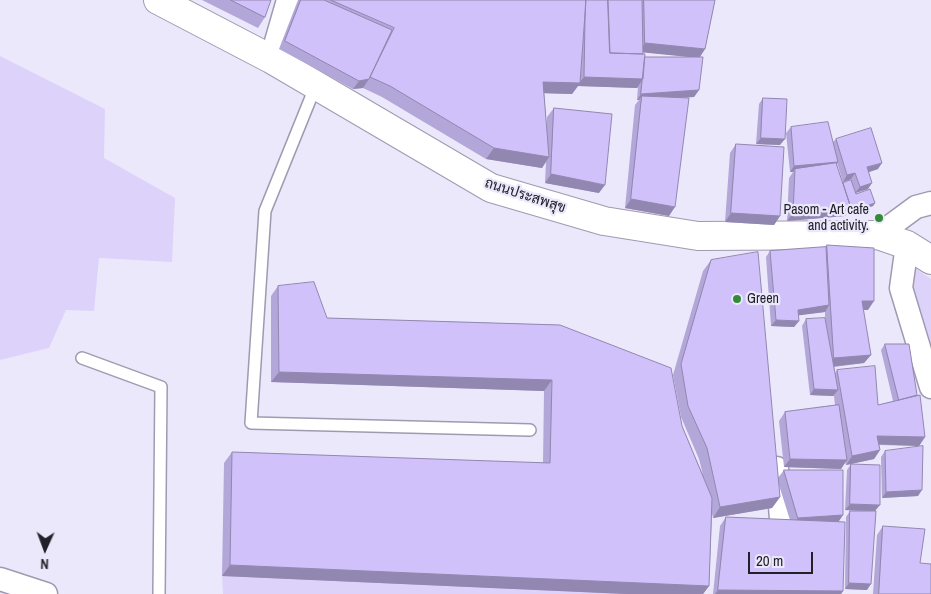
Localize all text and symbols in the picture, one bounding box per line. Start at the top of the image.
street label: ถนนประสพสุข [482,175,568,217]
place label: Pasom - Art cafe and activity. [784,202,869,234]
marker: Pasom - Art cafe and activity. [873,212,885,224]
place label: Green [747,291,779,307]
marker: Green [731,293,743,305]
north arrow [20,524,70,574]
scale bar [751,542,816,574]
text: 20 m [756,550,783,571]
text: N [40,555,49,573]

